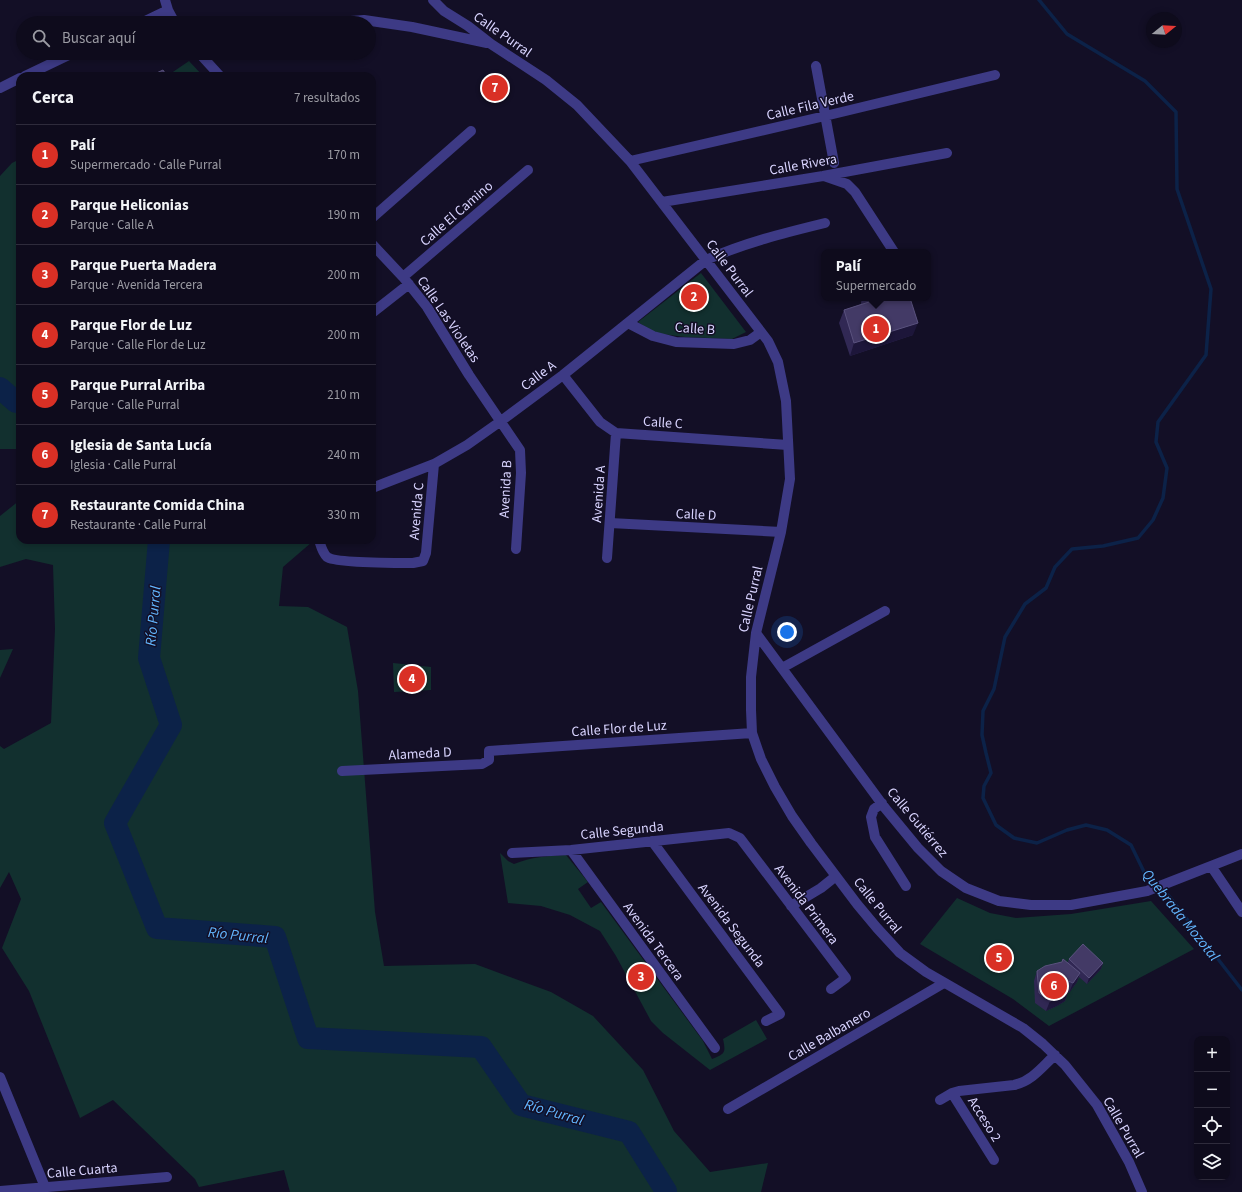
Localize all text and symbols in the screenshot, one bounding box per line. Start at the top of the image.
street label: Calle Purral [469,7,536,63]
north arrow [1146,12,1182,48]
search box [16,16,376,60]
icon: search [30,27,52,49]
text: Buscar aquí [62,28,135,49]
pin: 7 [482,73,508,103]
text: Cerca [32,86,74,110]
street label: Calle Fila Verde [765,86,856,126]
text: 7 resultados [294,89,360,107]
text: Palí [70,135,95,156]
text: 1 [42,146,48,164]
text: 170 m [327,146,360,164]
street label: Calle Rivera [768,149,839,181]
text: Supermercado · Calle Purral [70,156,222,174]
street label: Calle El Camino [416,176,498,251]
text: Parque Heliconias [70,195,189,216]
text: 2 [42,206,48,224]
text: 190 m [327,206,360,224]
text: Parque · Calle A [70,216,154,234]
street label: Calle Purral [701,236,758,302]
popup [821,249,931,301]
text: Parque Puerta Madera [70,255,217,276]
text: Palí [836,256,861,277]
text: 3 [42,266,48,284]
text: 200 m [327,266,360,284]
street label: Calle Las Violetas [412,272,485,367]
text: Parque · Avenida Tercera [70,276,203,294]
text: Supermercado [836,277,916,295]
pin: 2 [681,282,707,312]
pin: 1 [863,314,889,344]
text: Parque Flor de Luz [70,315,192,336]
street label: Calle B [674,318,716,340]
text: 4 [42,326,48,344]
text: 200 m [327,326,360,344]
text: Parque · Calle Flor de Luz [70,336,206,354]
street label: Calle A [517,356,561,396]
text: Parque Purral Arriba [70,375,205,396]
text: 5 [42,386,48,404]
text: 210 m [327,386,360,404]
text: Parque · Calle Purral [70,396,180,414]
street label: Calle C [642,412,684,434]
text: Iglesia de Santa Lucía [70,435,212,456]
text: 6 [42,446,48,464]
text: 240 m [327,446,360,464]
text: Iglesia · Calle Purral [70,456,176,474]
street label: Avenida B [494,460,517,518]
street label: Avenida A [587,464,611,523]
street label: Avenida C [405,481,429,541]
text: Restaurante Comida China [70,495,245,516]
street label: Calle D [675,504,717,526]
text: 7 [42,506,48,524]
text: 330 m [327,506,360,524]
text: Restaurante · Calle Purral [70,516,206,534]
street label: Calle Purral [734,564,768,634]
water label: Río Purral [140,585,167,647]
your location [777,622,797,642]
pin: 4 [399,664,425,694]
street label: Calle Flor de Luz [571,716,667,742]
street label: Alameda D [388,742,452,766]
street label: Calle Gutiérrez [882,783,952,862]
street label: Calle Segunda [580,817,665,845]
street label: Avenida Primera [769,860,843,949]
water label: Quebrada Mozotal [1137,865,1224,966]
street label: Calle Purral [848,873,906,938]
street label: Avenida Segunda [693,879,770,972]
street label: Avenida Tercera [618,898,688,985]
water label: Río Purral [207,922,269,949]
pin: 5 [986,943,1012,973]
pin: 3 [628,962,654,992]
pin: 6 [1041,971,1067,1001]
street label: Calle Balbanero [785,1003,874,1067]
map controls [1194,1036,1230,1180]
button: + [1194,1036,1230,1072]
button: − [1194,1072,1230,1108]
street label: Acceso 2 [962,1093,1006,1146]
street label: Calle Purral [1098,1093,1149,1162]
water label: Río Purral [522,1094,586,1131]
button: locate [1194,1108,1230,1144]
button: layers [1194,1144,1230,1180]
street label: Calle Cuarta [46,1158,118,1184]

